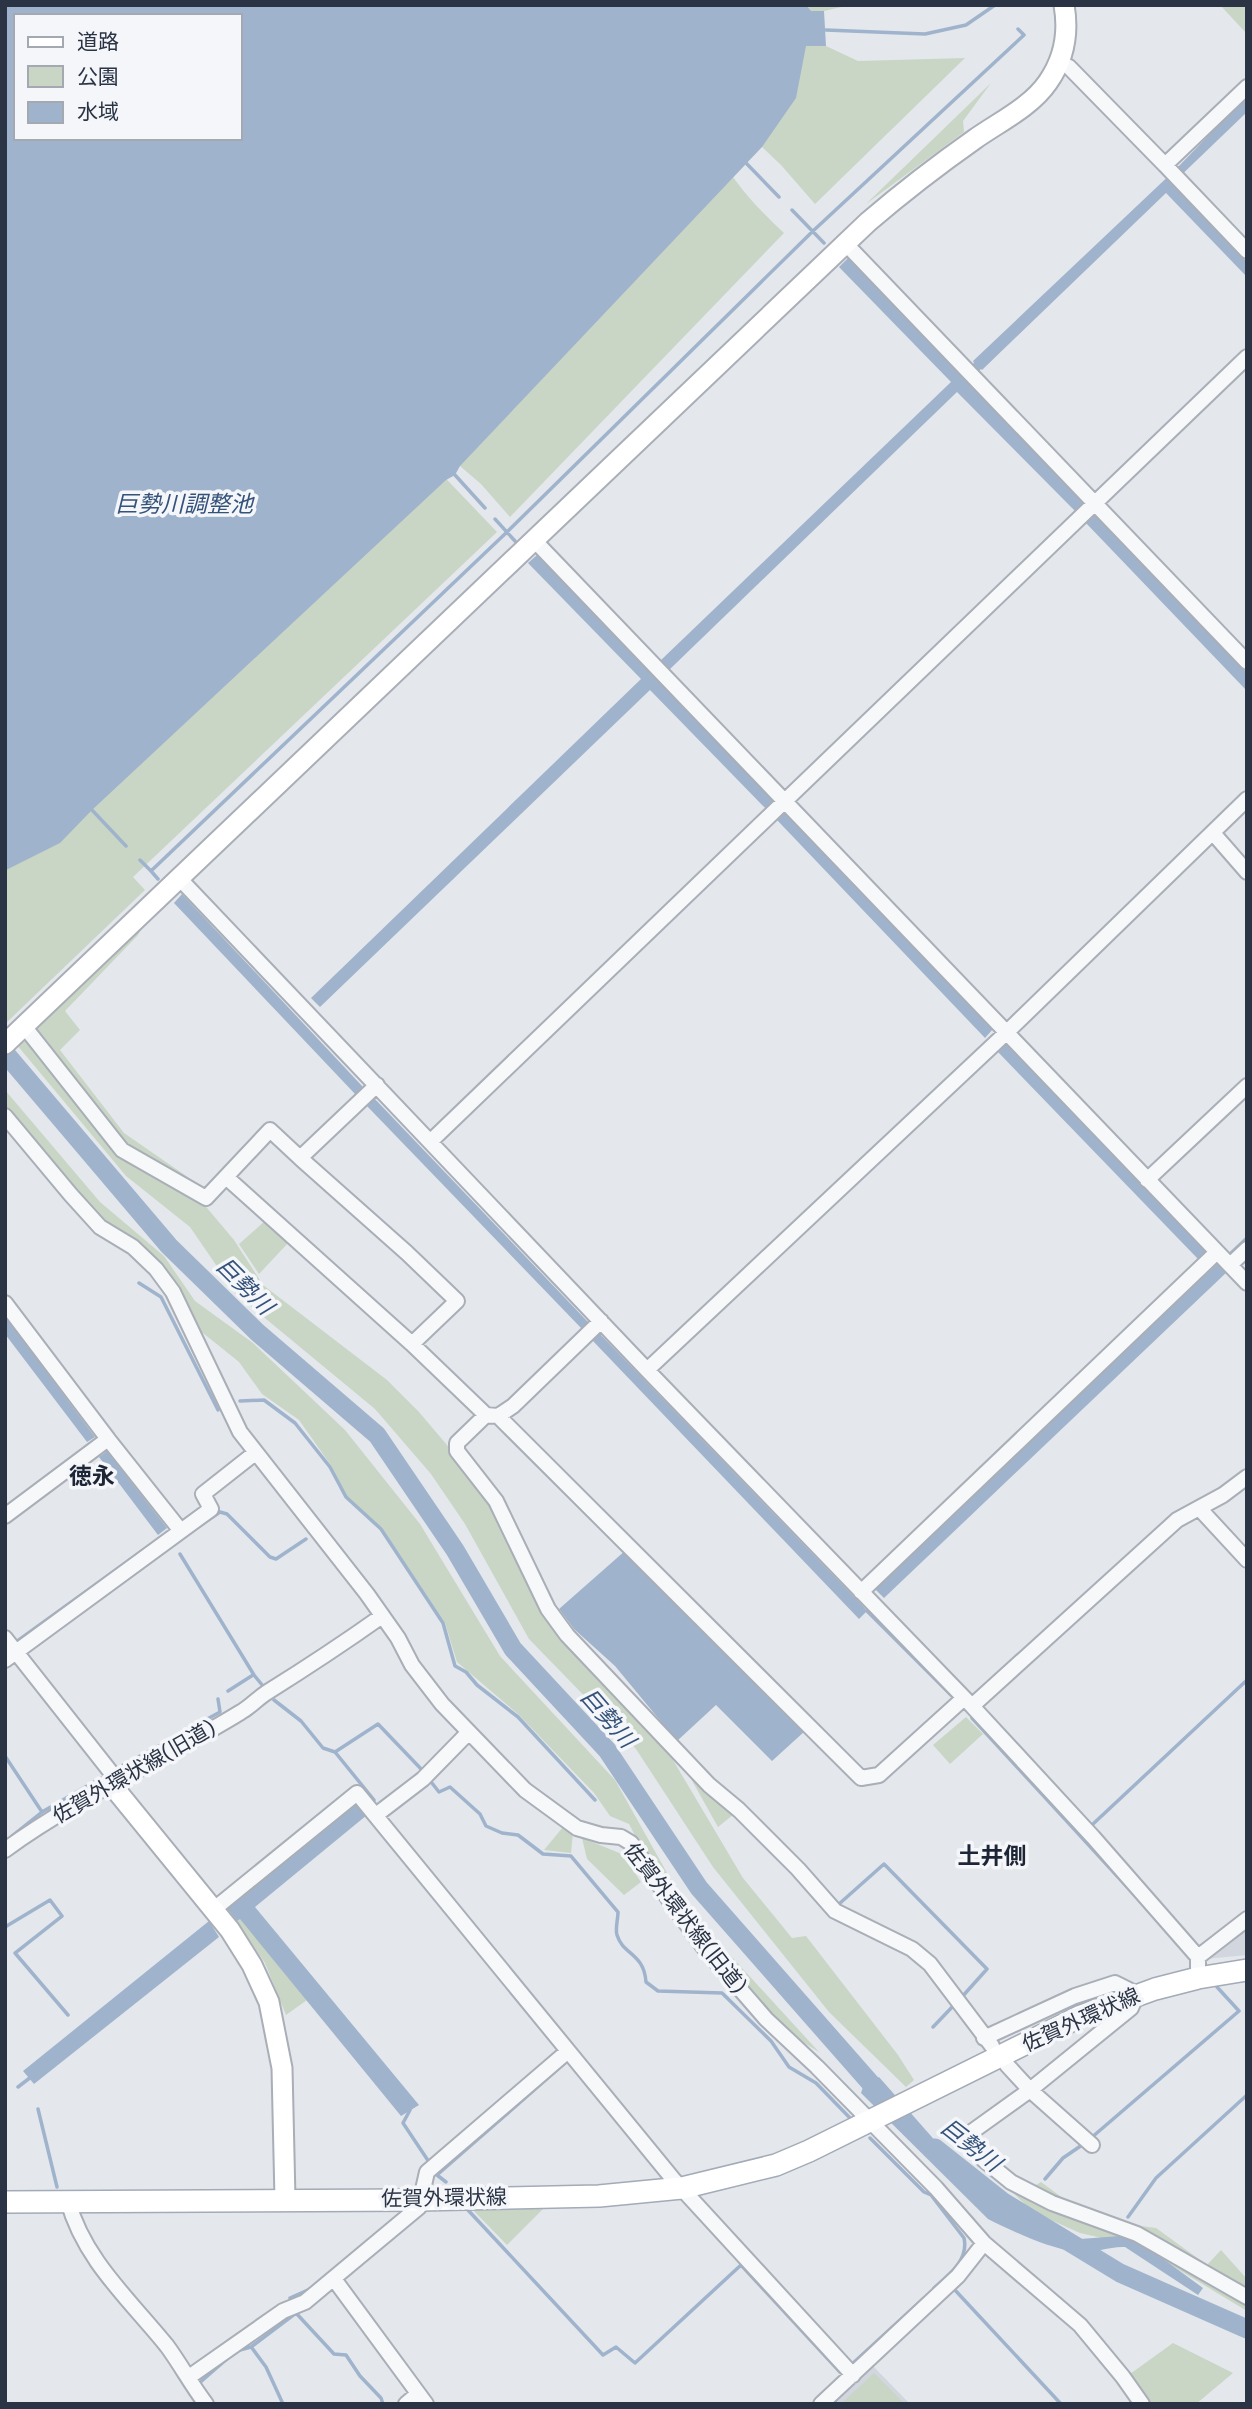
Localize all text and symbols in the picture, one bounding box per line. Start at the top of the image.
legend [14,14,242,140]
text: 道路 [77,28,119,56]
text: 公園 [77,63,119,91]
text: 水域 [77,98,119,126]
water label: 巨勢川調整池 [115,489,255,519]
water label: 巨勢川 [210,1251,282,1323]
district label: 徳永 [69,1461,115,1491]
water label: 巨勢川 [574,1682,644,1756]
street label: 佐賀外環状線(旧道) [47,1714,221,1830]
street label: 佐賀外環状線(旧道) [617,1837,753,1999]
district label: 土井側 [958,1841,1027,1871]
street label: 佐賀外環状線 [1018,1982,1144,2058]
water label: 巨勢川 [935,2112,1010,2180]
street label: 佐賀外環状線 [381,2183,507,2213]

